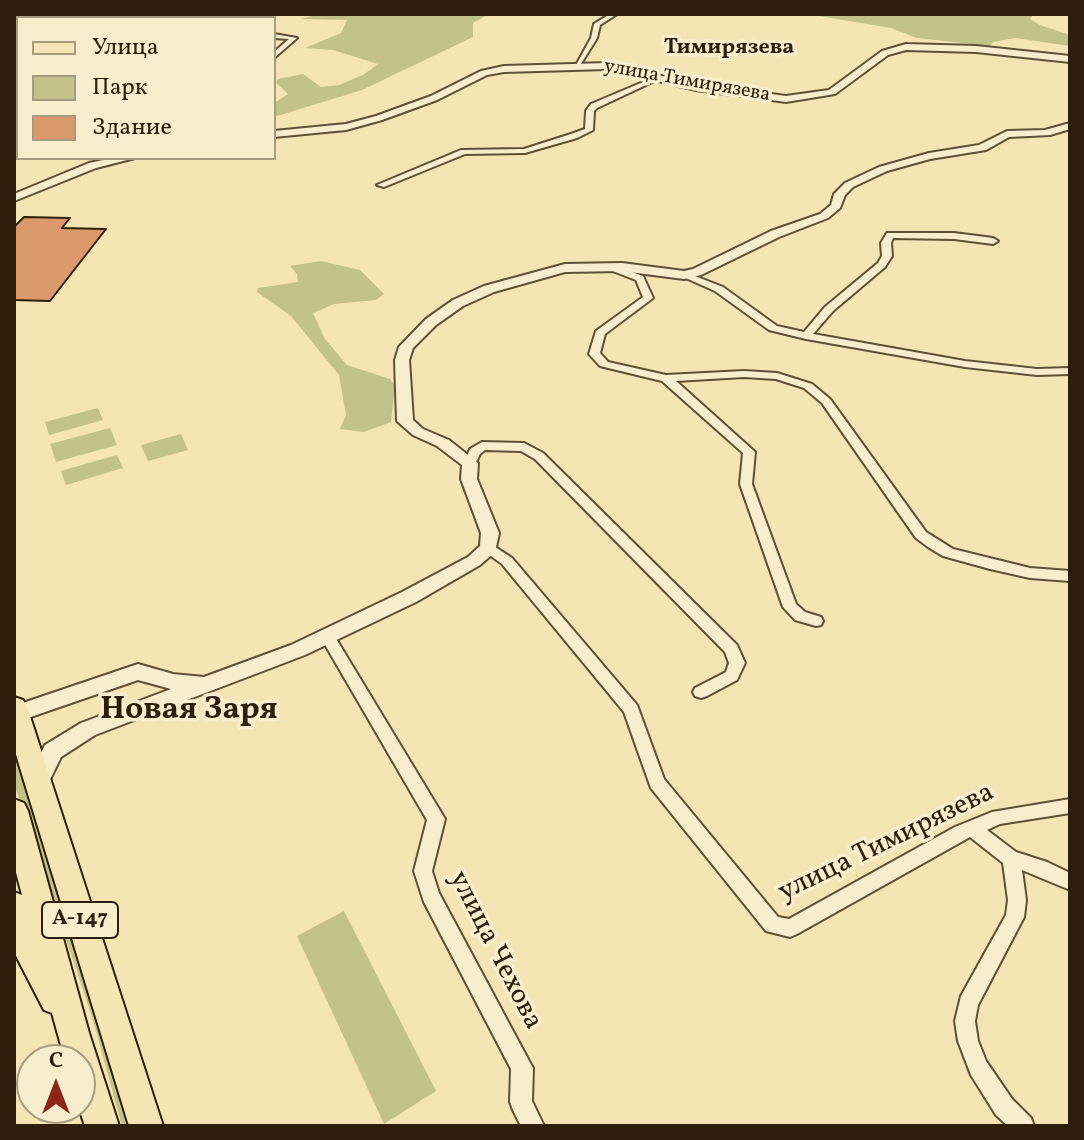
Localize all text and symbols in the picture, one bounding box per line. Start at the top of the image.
legend [16,16,276,160]
text: Улица [92,31,159,65]
district label: Тимирязева [664,36,794,62]
street label: улица Тимирязева [602,56,772,108]
text: Парк [92,71,148,105]
text: Здание [92,111,172,145]
district label: Новая Заря [100,693,278,731]
street label: улица Тимирязева [774,777,1000,911]
street label: улица Чехова [440,866,548,1036]
road number: А-147 [42,902,118,938]
north arrow [16,1044,96,1124]
text: С [49,1046,63,1077]

